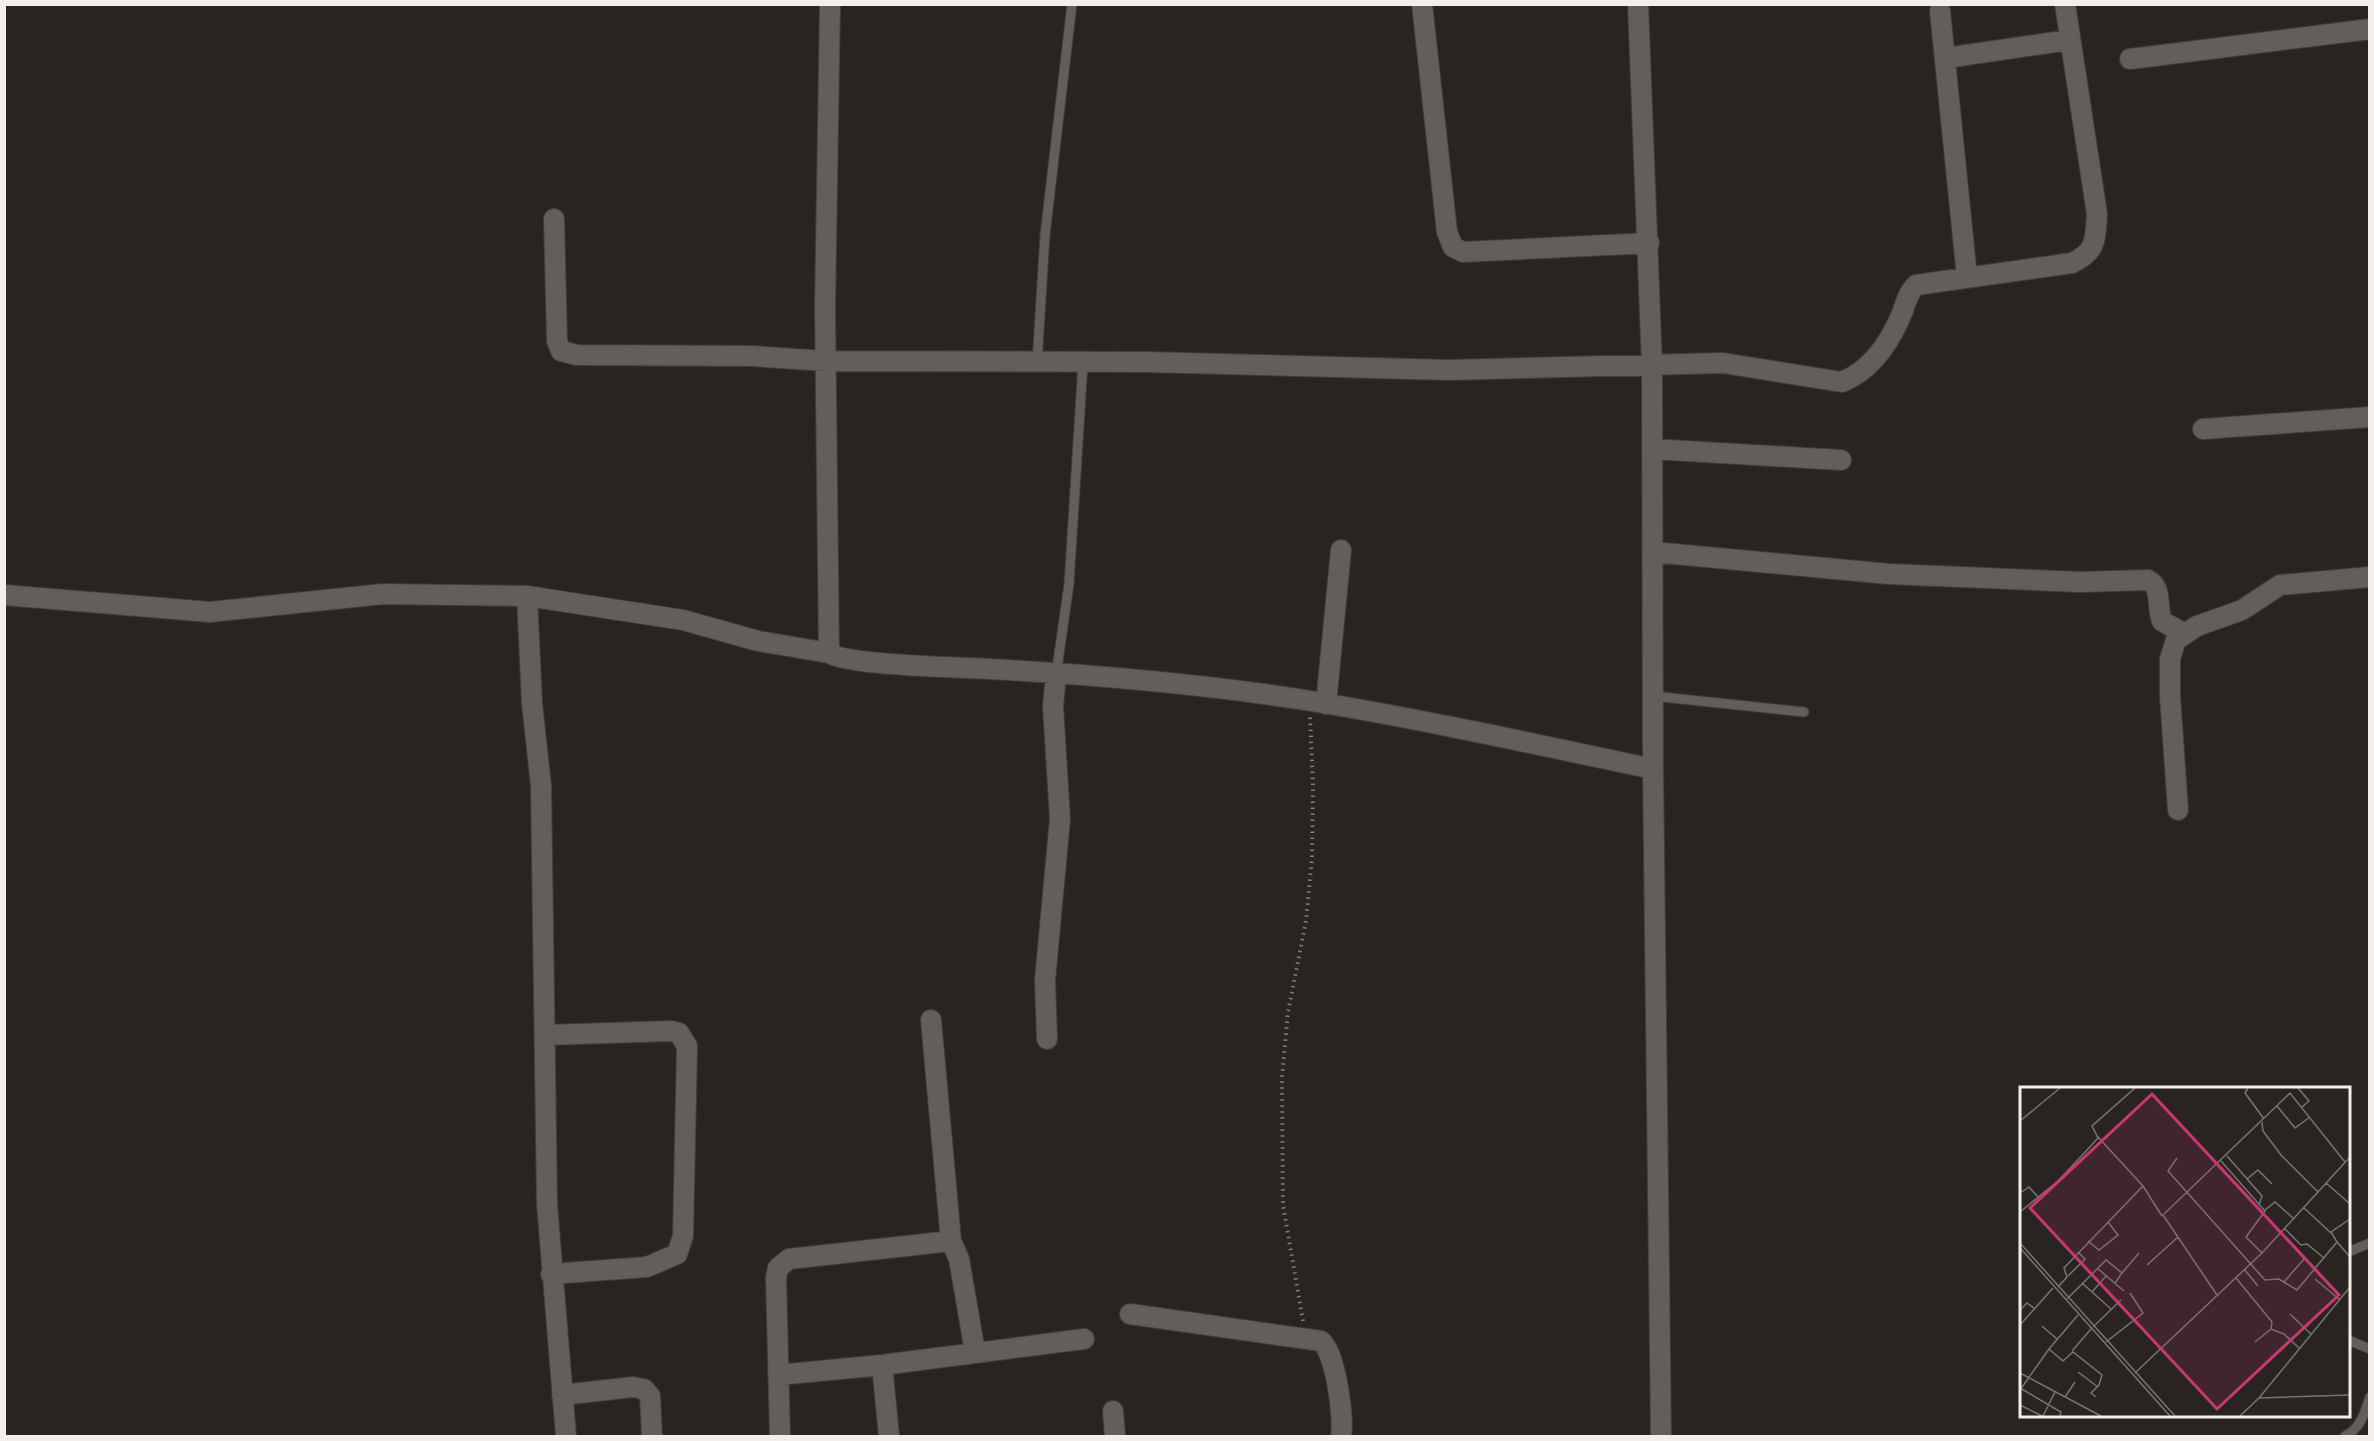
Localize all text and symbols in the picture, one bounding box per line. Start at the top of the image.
inset map [2020,1087,2350,1417]

